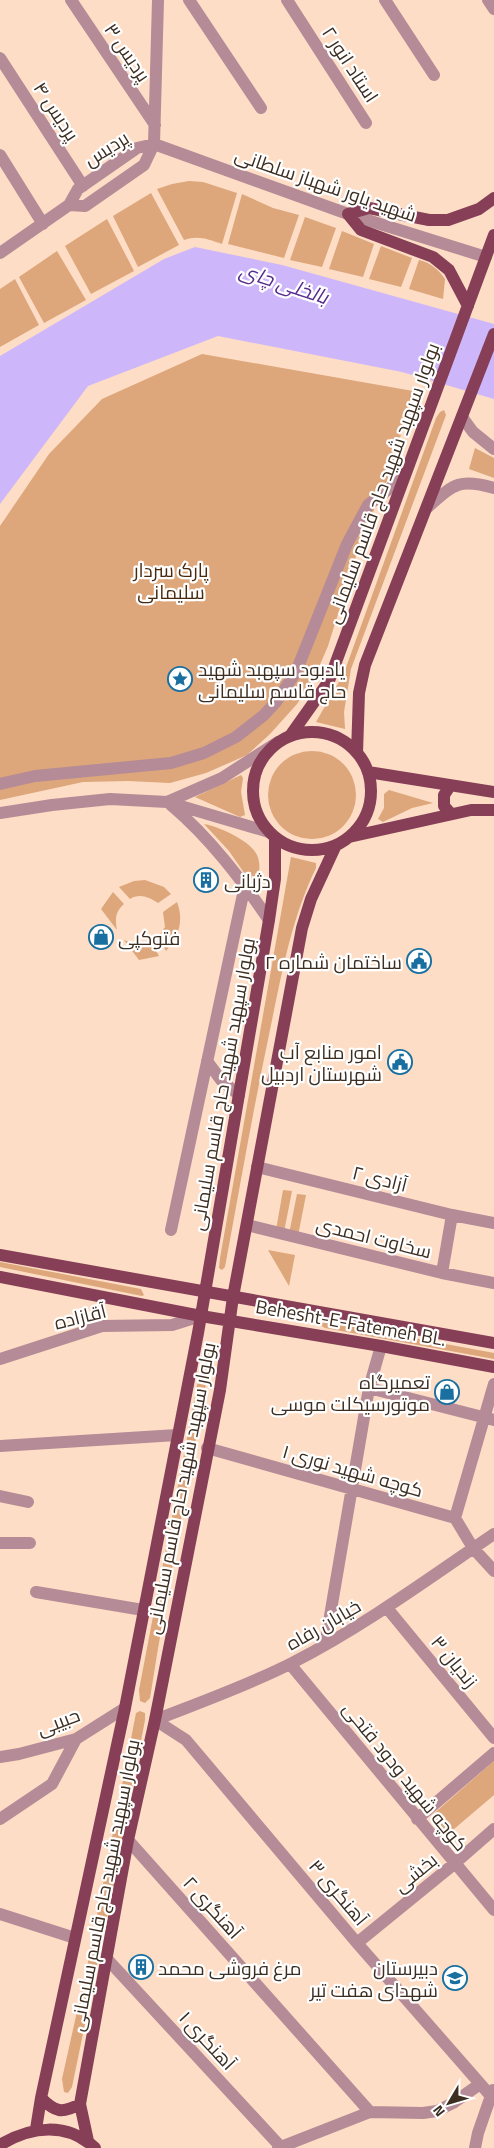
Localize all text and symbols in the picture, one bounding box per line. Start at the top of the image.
street label: پردیس ۳ [98,17,158,87]
street label: استاد انور ۲ [315,20,387,108]
street label: پردیس ۴ [27,76,87,146]
street label: پردیس [78,123,134,173]
street label: شهید یاور شهباز سلطانی [231,139,421,229]
water label: بالخلی چای [235,254,334,312]
street label: بولوار سپهبد شهید حاج قاسم سلیمانی [318,339,446,627]
park label: پارک سردار سلیمانی [132,555,209,606]
place label: یادبود سپهبد شهید حاج قاسم سلیمانی [198,654,346,705]
place icon: یادبود سپهبد شهید حاج قاسم سلیمانی [167,666,193,692]
place label: دژبانی [224,866,271,895]
building icon: دژبانی [193,867,219,893]
place label: فتوکپی [118,923,180,952]
shop icon: فتوکپی [88,924,114,950]
street label: بولوار سپهبد شهید حاج قاسم سلیمانی [182,935,262,1233]
place label: ساختمان شماره ۲ [265,947,402,976]
public building icon: ساختمان شماره ۲ [406,948,432,974]
place label: امور منابع آب شهرستان اردبیل [261,1037,382,1088]
public building icon: امور منابع آب شهرستان اردبیل [387,1049,413,1075]
street label: آزادی ۲ [350,1157,410,1199]
street label: سخاوت احمدی [313,1209,435,1265]
street label: Behesht-E-Fatemeh BL. [253,1291,449,1353]
street label: آقازاده [51,1296,109,1336]
street label: بولوار سپهبد شهید حاج قاسم سلیمانی [137,1340,223,1636]
place label: تعمیرگاه موتورسیکلت موسی [271,1367,430,1418]
shop icon: تعمیرگاه موتورسیکلت موسی [434,1379,460,1405]
street label: کوچه شهید نوری ۱ [279,1436,427,1504]
street label: خیابان رفاه [280,1591,366,1657]
street label: زندیان ۳ [425,1628,485,1694]
street label: کوچه شهید ودود فتحی [336,1695,476,1857]
street label: حبیبی [32,1700,84,1742]
street label: بولوار سپهبد شهید حاج قاسم سلیمانی [61,1737,147,2033]
street label: بخشی [387,1845,443,1899]
street label: آهنگری ۳ [302,1852,376,1932]
street label: آهنگری ۲ [177,1869,249,1945]
place label: مرغ فروشی محمد [158,1953,302,1982]
place label: دبیرستان شهدای هفت تیر [309,1953,438,2004]
building icon: مرغ فروشی محمد [128,1954,154,1980]
school or university icon: دبیرستان شهدای هفت تیر [442,1965,468,1991]
street label: آهنگری ۱ [173,2004,243,2076]
north arrow [424,2078,474,2128]
text: N [427,2101,450,2122]

